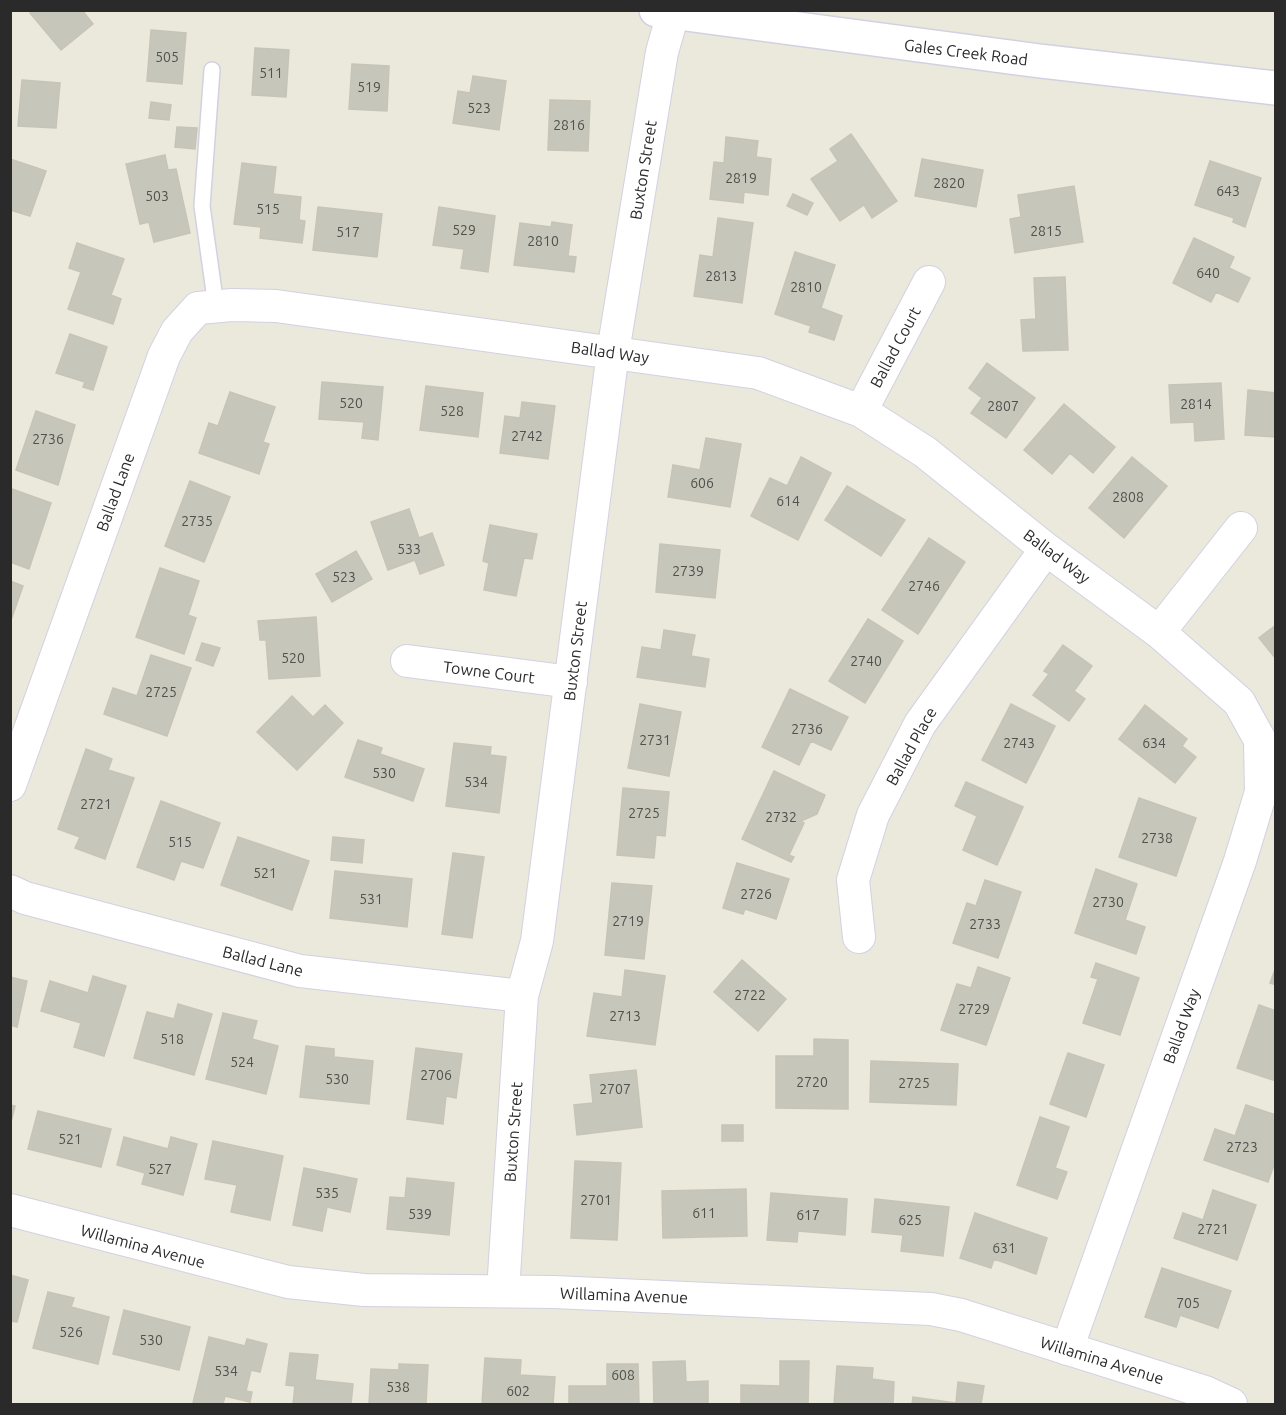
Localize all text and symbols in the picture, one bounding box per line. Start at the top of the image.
street label: Gales Creek Road [903,35,1029,69]
house number: 505 [155,49,179,65]
house number: 511 [259,65,283,81]
house number: 519 [357,79,381,95]
house number: 523 [467,100,491,116]
house number: 2816 [553,117,585,133]
street label: Buxton Street [626,118,660,221]
house number: 2819 [725,170,757,186]
house number: 2820 [933,175,965,191]
house number: 643 [1216,183,1240,199]
house number: 503 [145,188,169,204]
house number: 515 [256,201,280,217]
house number: 529 [452,222,476,238]
house number: 2815 [1030,223,1062,239]
house number: 517 [336,224,360,240]
house number: 2810 [527,233,559,249]
house number: 640 [1196,265,1220,281]
house number: 2813 [705,268,737,284]
house number: 2810 [790,279,822,295]
street label: Ballad Court [866,303,924,390]
street label: Ballad Way [570,338,650,366]
house number: 520 [339,395,363,411]
house number: 2814 [1180,396,1212,412]
house number: 2807 [987,398,1019,414]
house number: 528 [440,403,464,419]
house number: 2742 [511,428,543,444]
house number: 2736 [32,431,64,447]
street label: Ballad Lane [92,450,138,534]
house number: 606 [690,475,714,491]
house number: 2808 [1112,489,1144,505]
house number: 614 [776,493,800,509]
house number: 2735 [181,513,213,529]
street label: Ballad Way [1020,525,1094,587]
house number: 533 [397,541,421,557]
house number: 2739 [672,563,704,579]
house number: 523 [332,569,356,585]
house number: 2746 [908,578,940,594]
street label: Buxton Street [560,599,590,702]
house number: 520 [281,650,305,666]
house number: 2740 [850,653,882,669]
street label: Towne Court [442,657,537,687]
house number: 2725 [145,684,177,700]
street label: Ballad Place [882,704,940,788]
house number: 2736 [791,721,823,737]
house number: 2731 [639,732,671,748]
house number: 2743 [1003,735,1035,751]
house number: 634 [1142,735,1166,751]
house number: 530 [372,765,396,781]
house number: 534 [464,774,488,790]
house number: 2721 [80,796,112,812]
house number: 2725 [628,805,660,821]
house number: 2732 [765,809,797,825]
house number: 2738 [1141,830,1173,846]
house number: 515 [168,834,192,850]
house number: 521 [253,865,277,881]
house number: 2726 [740,886,772,902]
house number: 531 [359,891,383,907]
house number: 2730 [1092,894,1124,910]
house number: 2719 [612,913,644,929]
house number: 2733 [969,916,1001,932]
street label: Ballad Lane [221,942,305,980]
street label: Ballad Way [1159,986,1203,1066]
house number: 2722 [734,987,766,1003]
house number: 2729 [958,1001,990,1017]
house number: 2713 [609,1008,641,1024]
house number: 518 [160,1031,184,1047]
house number: 524 [230,1054,254,1070]
house number: 2706 [420,1067,452,1083]
house number: 530 [325,1071,349,1087]
house number: 2720 [796,1074,828,1090]
house number: 2725 [898,1075,930,1091]
street label: Buxton Street [501,1081,526,1183]
house number: 2707 [599,1081,631,1097]
house number: 521 [58,1131,82,1147]
house number: 2723 [1226,1139,1258,1155]
house number: 527 [148,1161,172,1177]
house number: 535 [315,1185,339,1201]
house number: 2701 [580,1192,612,1208]
house number: 611 [692,1205,716,1221]
house number: 539 [408,1206,432,1222]
house number: 617 [796,1207,820,1223]
house number: 625 [898,1212,922,1228]
street label: Willamina Avenue [79,1221,207,1271]
house number: 2721 [1197,1221,1229,1237]
house number: 631 [992,1240,1016,1256]
street label: Willamina Avenue [560,1284,688,1306]
house number: 705 [1176,1295,1200,1311]
house number: 526 [59,1324,83,1340]
house number: 530 [139,1332,163,1348]
street label: Willamina Avenue [1038,1333,1166,1387]
house number: 534 [214,1363,238,1379]
house number: 608 [611,1367,635,1383]
house number: 538 [386,1379,410,1395]
house number: 602 [506,1383,530,1399]

